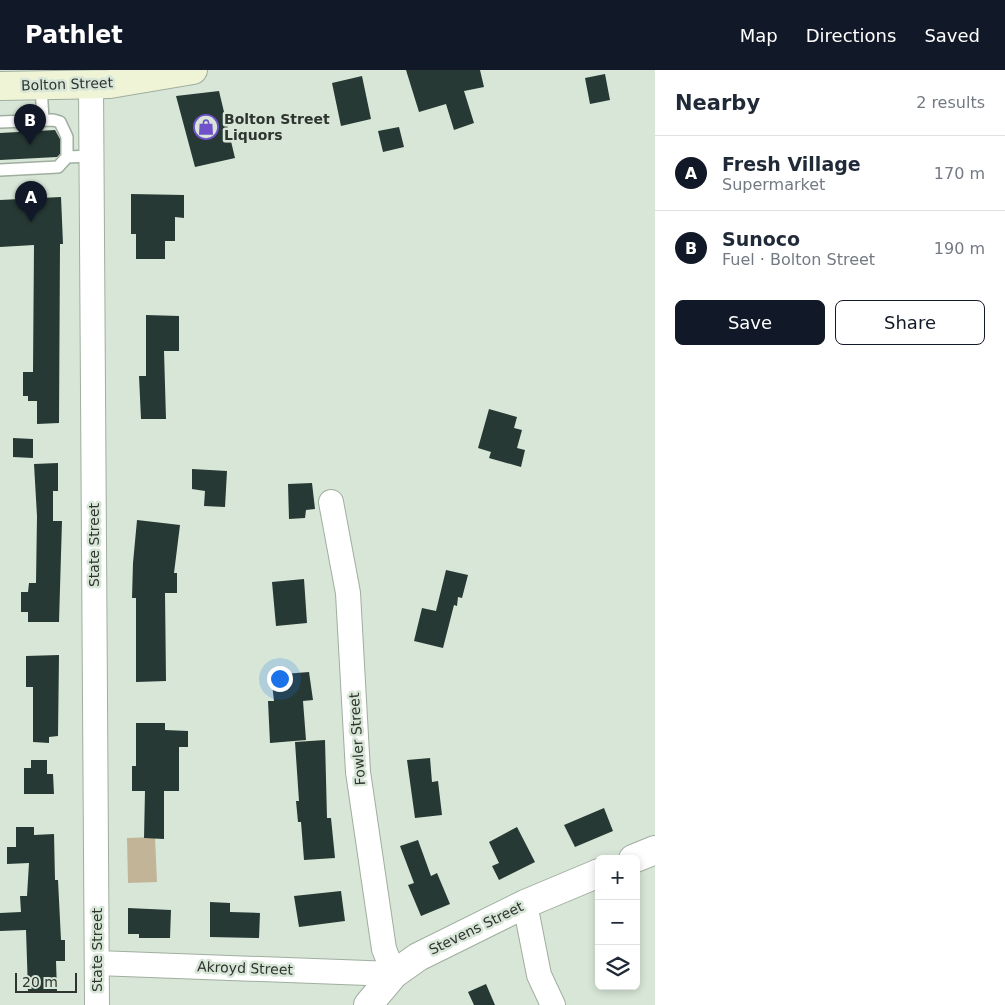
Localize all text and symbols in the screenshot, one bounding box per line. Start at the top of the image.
text: Pathlet [25,21,123,49]
text: Map [740,25,778,46]
text: Directions [806,25,896,46]
text: Saved [924,25,980,46]
street label: Bolton Street [21,74,114,94]
text: Nearby [675,91,760,115]
text: 2 results [916,93,985,112]
pin: B [14,104,46,145]
place label: Bolton Street Liquors [224,111,330,143]
shop icon: Bolton Street Liquors [193,114,219,140]
text: Fresh Village [722,153,861,175]
text: A [685,164,697,183]
text: 170 m [934,164,985,183]
text: Supermarket [722,175,825,194]
pin: A [15,181,47,222]
text: Sunoco [722,228,800,250]
text: B [685,239,697,258]
text: 190 m [934,239,985,258]
text: Fuel · Bolton Street [722,250,875,269]
button: Save [675,300,825,345]
button: Share [835,300,985,345]
street label: State Street [86,502,102,587]
your location [267,666,293,692]
street label: Fowler Street [346,692,368,786]
map controls [595,855,640,990]
button: + [595,855,640,900]
street label: Stevens Street [426,898,526,958]
button: − [595,900,640,945]
street label: State Street [89,907,105,992]
button: layers [595,945,640,990]
street label: Akroyd Street [197,958,294,978]
scale bar [15,970,78,993]
text: 20 m [22,974,58,990]

